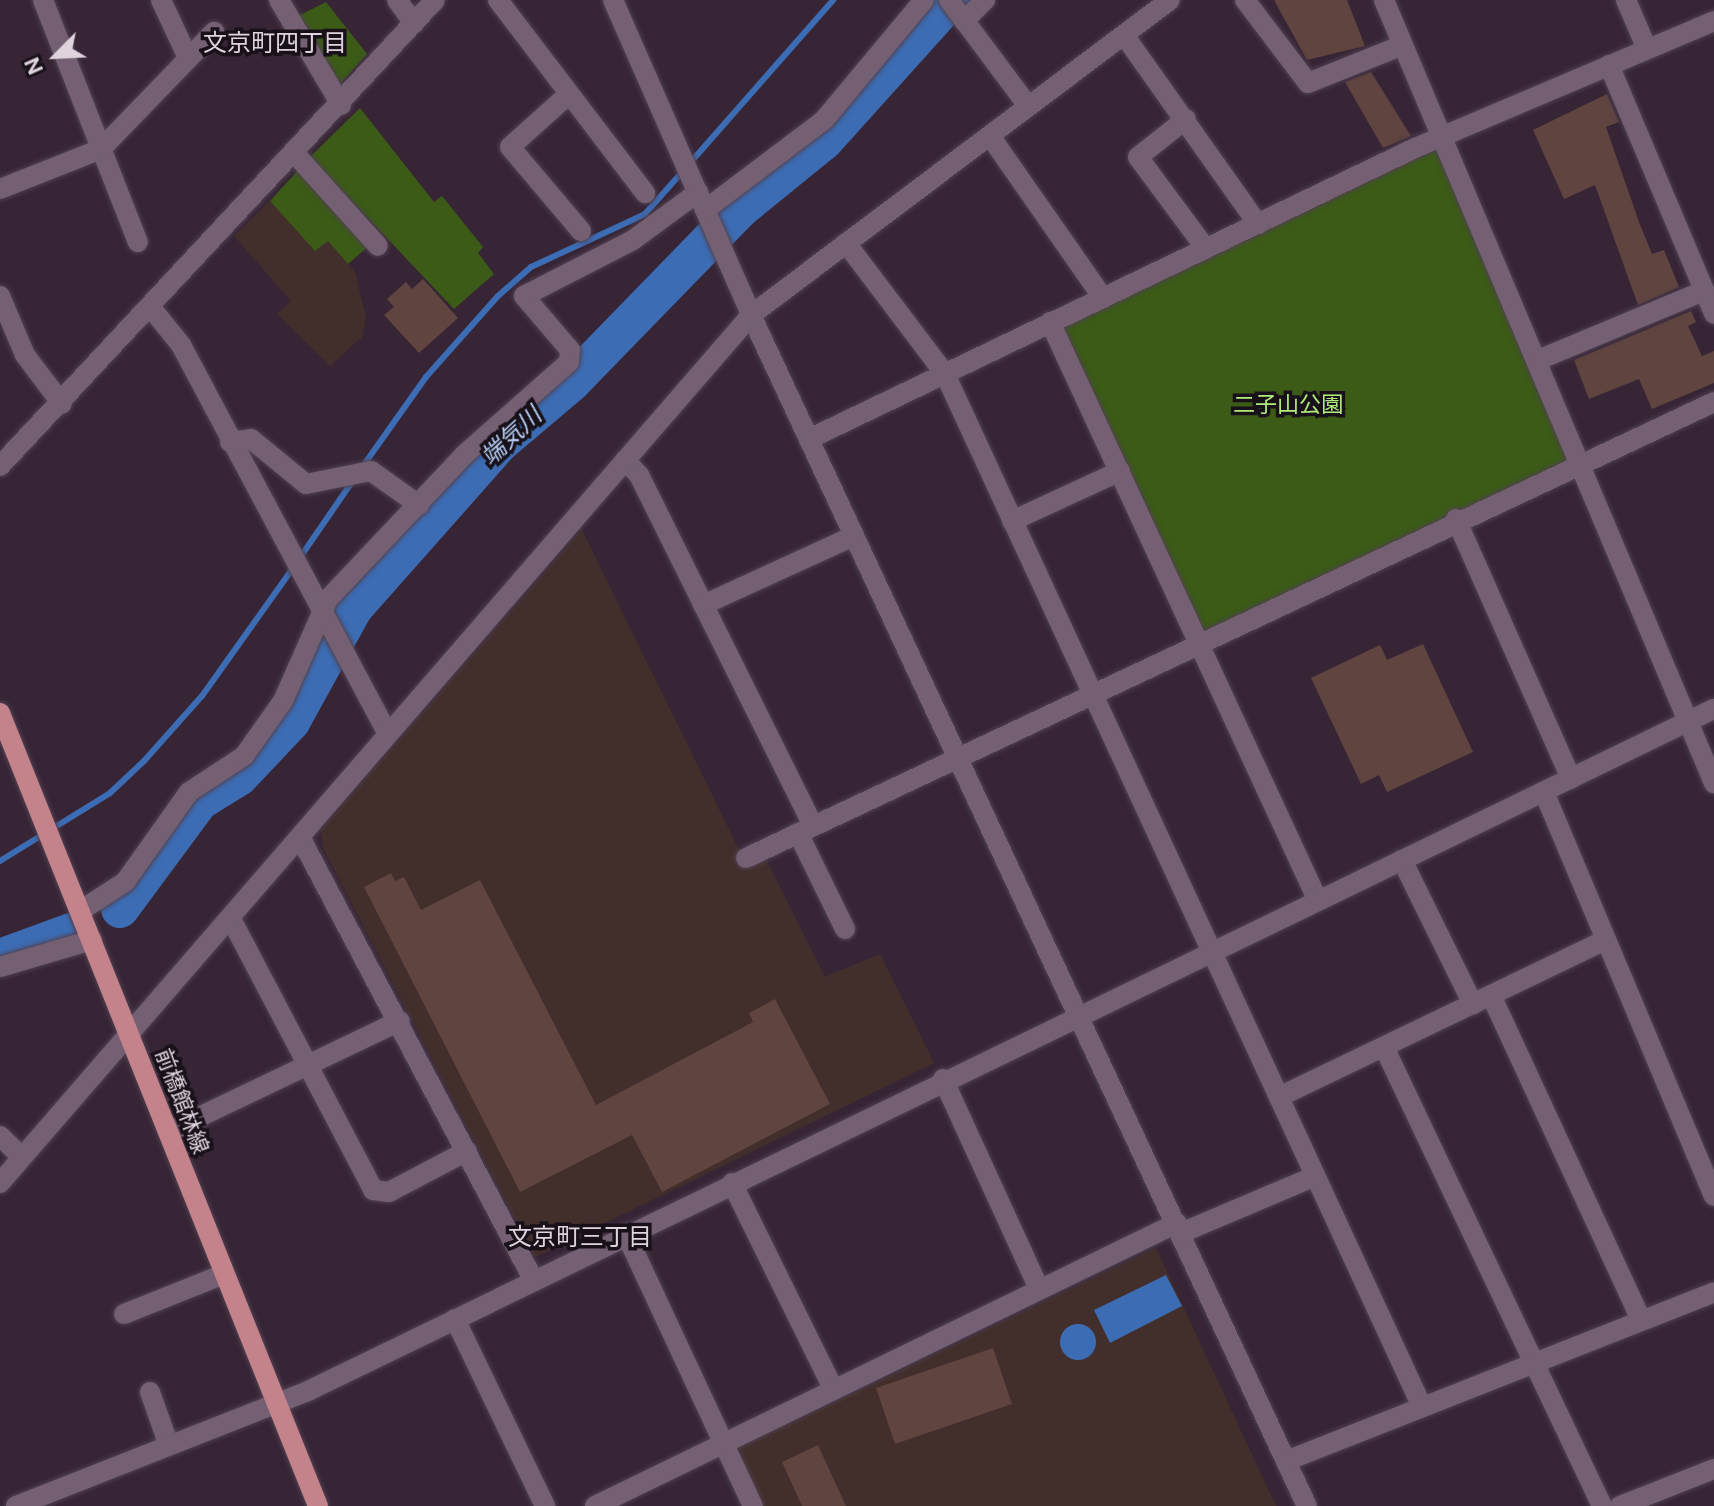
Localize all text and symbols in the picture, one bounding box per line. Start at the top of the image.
north arrow [16,16,96,96]
district label: 文京町四丁目 [203,29,347,57]
text: N [17,53,50,79]
park label: 二子山公園 [1233,392,1343,418]
water label: 端気川 [475,401,547,471]
street label: 前橋館林線 [150,1045,214,1157]
district label: 文京町三丁目 [508,1223,652,1251]

